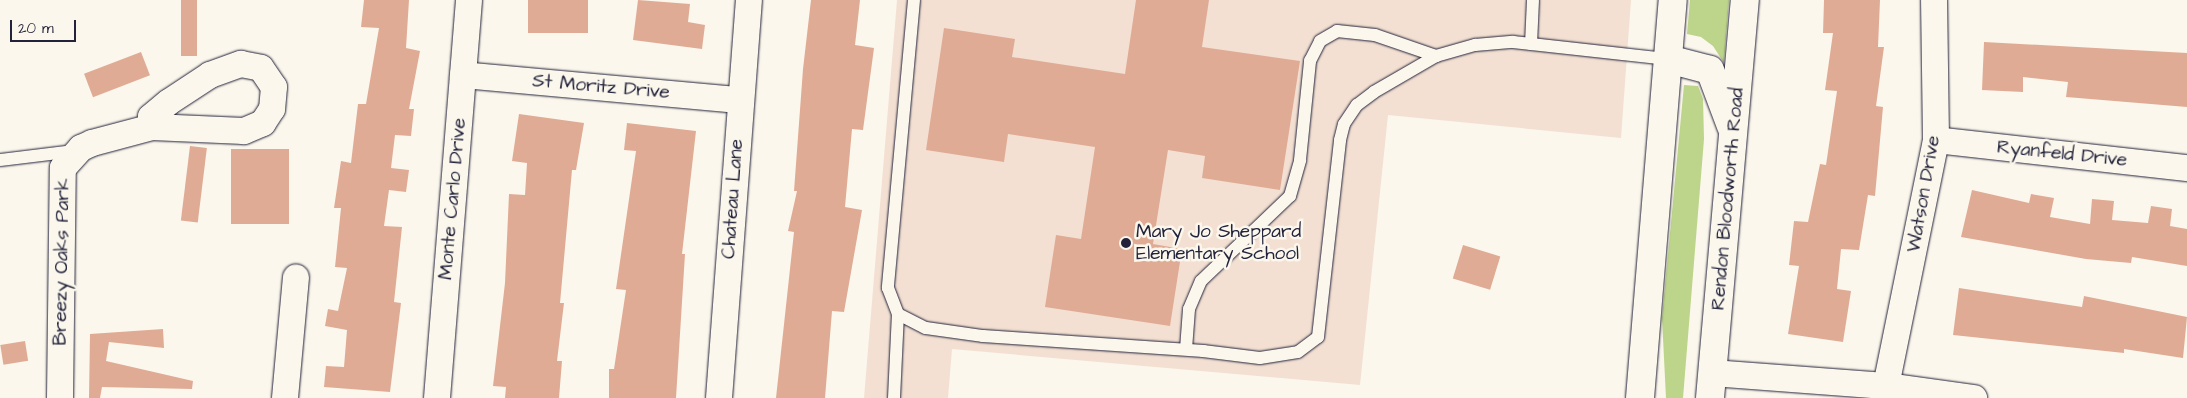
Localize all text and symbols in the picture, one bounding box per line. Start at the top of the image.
scale bar [12,10,79,42]
text: 20 m [18,18,54,39]
street label: St Moritz Drive [531,70,671,104]
street label: Rendon Bloodworth Road [1707,87,1749,311]
street label: Monte Carlo Drive [435,117,471,281]
street label: Watson Drive [1902,134,1946,254]
street label: Ryanfeld Drive [1996,136,2128,172]
street label: Chateau Lane [717,138,749,260]
street label: Breezy Oaks Park [49,178,75,346]
place label: Mary Jo Sheppard Elementary School [1136,221,1301,265]
marker: Mary Jo Sheppard Elementary School [1120,237,1132,249]

